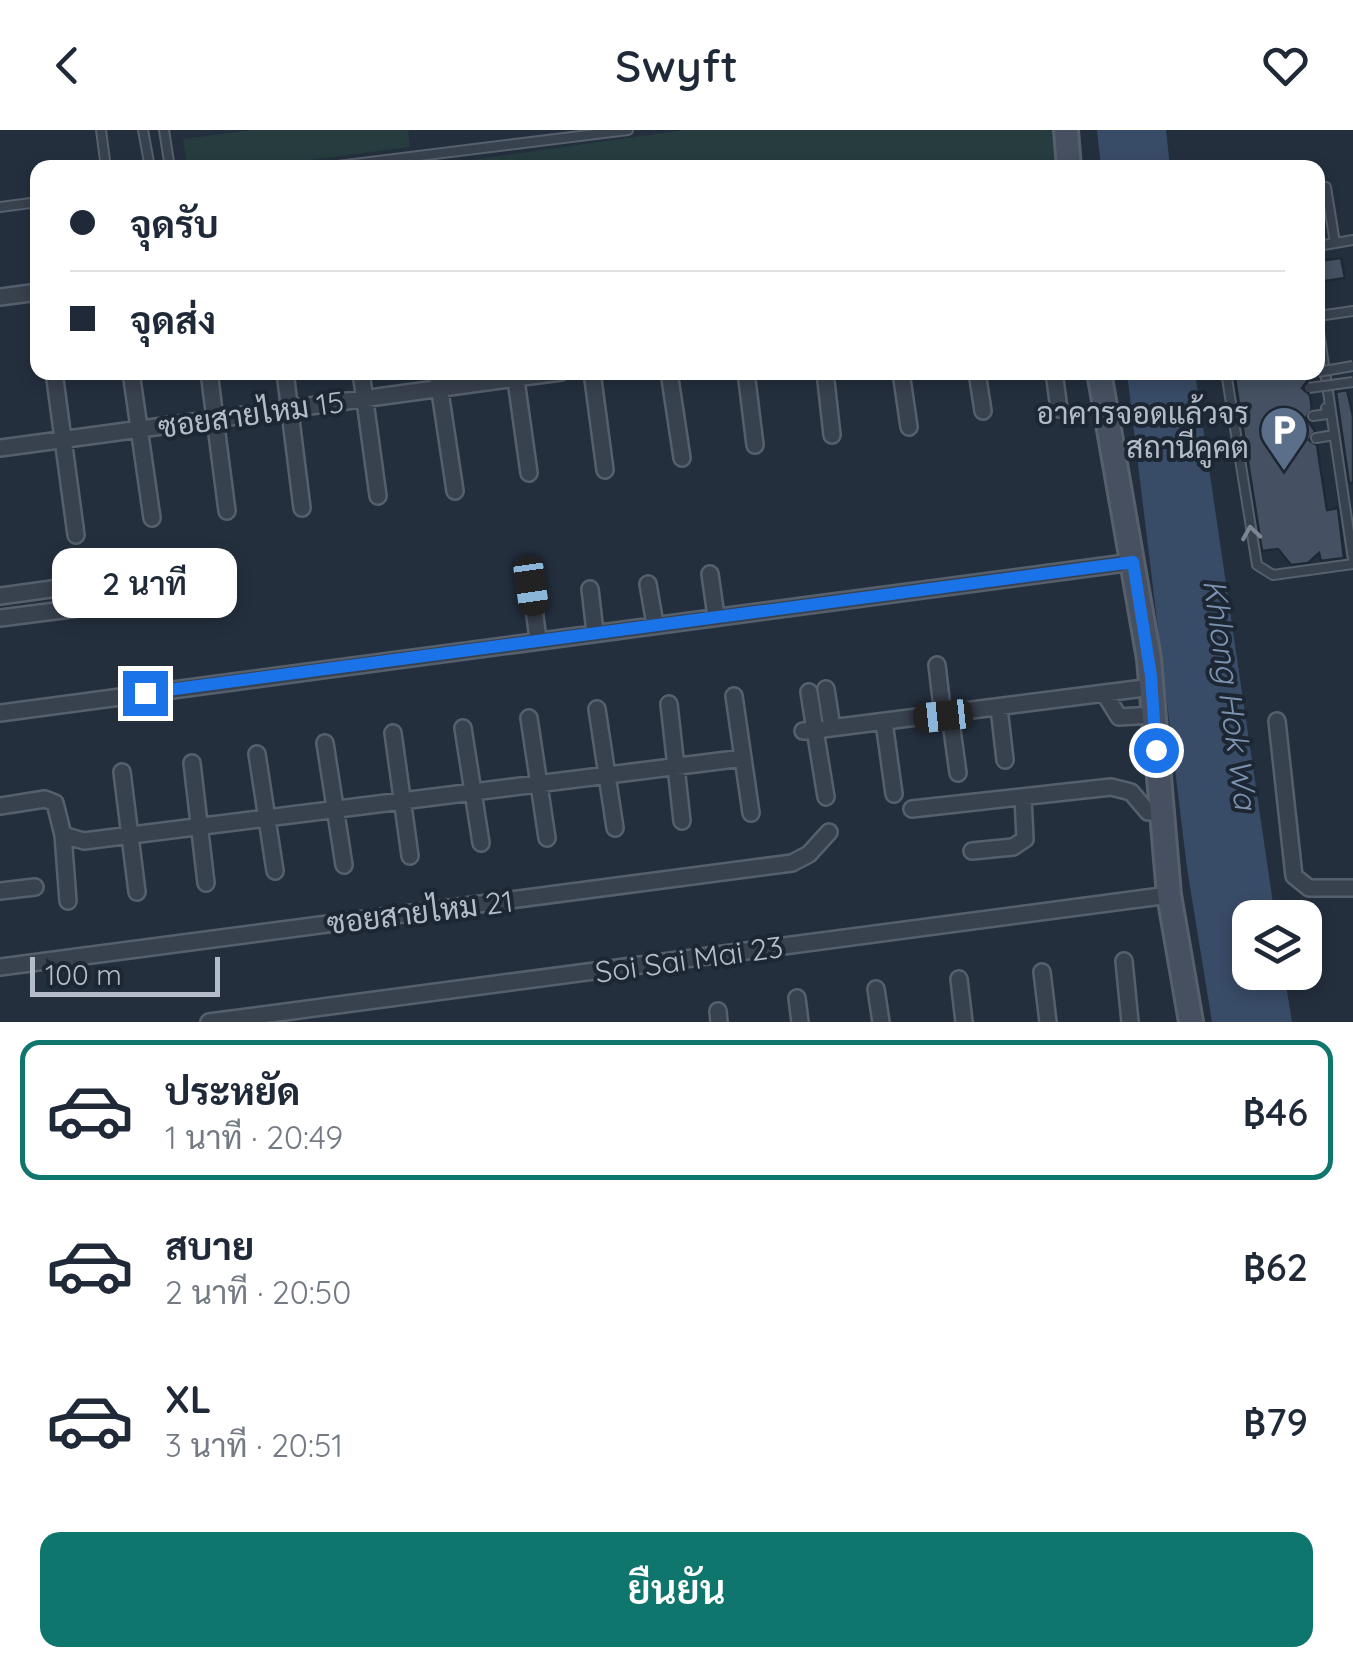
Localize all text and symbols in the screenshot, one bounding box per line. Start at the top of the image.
text: Swyft [615,37,738,93]
icon: back [40,38,95,93]
icon: heart [1258,38,1313,93]
text: จุดรับ [130,200,219,248]
text: จุดส่ง [130,296,216,344]
street label: ซอยสายไหม 15 [156,382,346,446]
place label: อาคารจอดแล้วจร สถานีคูคต [1036,393,1249,468]
parking icon: อาคารจอดแล้วจร สถานีคูคต [1258,404,1310,472]
one-way arrow [1241,525,1262,542]
callout: 2 นาที [52,548,238,618]
car [512,554,550,618]
text: 2 นาที [102,563,187,603]
water label: Khlong Hok Wa [1195,577,1267,813]
route end [123,671,168,716]
car [912,698,974,734]
route start [1134,728,1179,773]
street label: ซอยสายไหม 21 [325,882,515,942]
map controls [1232,900,1322,990]
button: layers [1232,900,1322,990]
street label: Soi Sai Mai 23 [593,927,785,991]
scale bar [30,952,220,996]
text: 100 m [45,957,122,992]
icon: car [45,1065,135,1155]
text: ประหยัด [165,1067,300,1115]
text: ฿46 [1243,1088,1308,1136]
text: 1 นาที · 20:49 [165,1117,343,1157]
icon: car [45,1220,135,1310]
text: สบาย [165,1222,254,1270]
text: ฿62 [1243,1243,1308,1291]
text: 2 นาที · 20:50 [165,1272,351,1312]
icon: car [45,1375,135,1465]
text: XL [165,1375,211,1423]
text: ฿79 [1243,1398,1308,1446]
text: 3 นาที · 20:51 [165,1425,343,1465]
button: ยืนยัน [40,1532,1313,1647]

